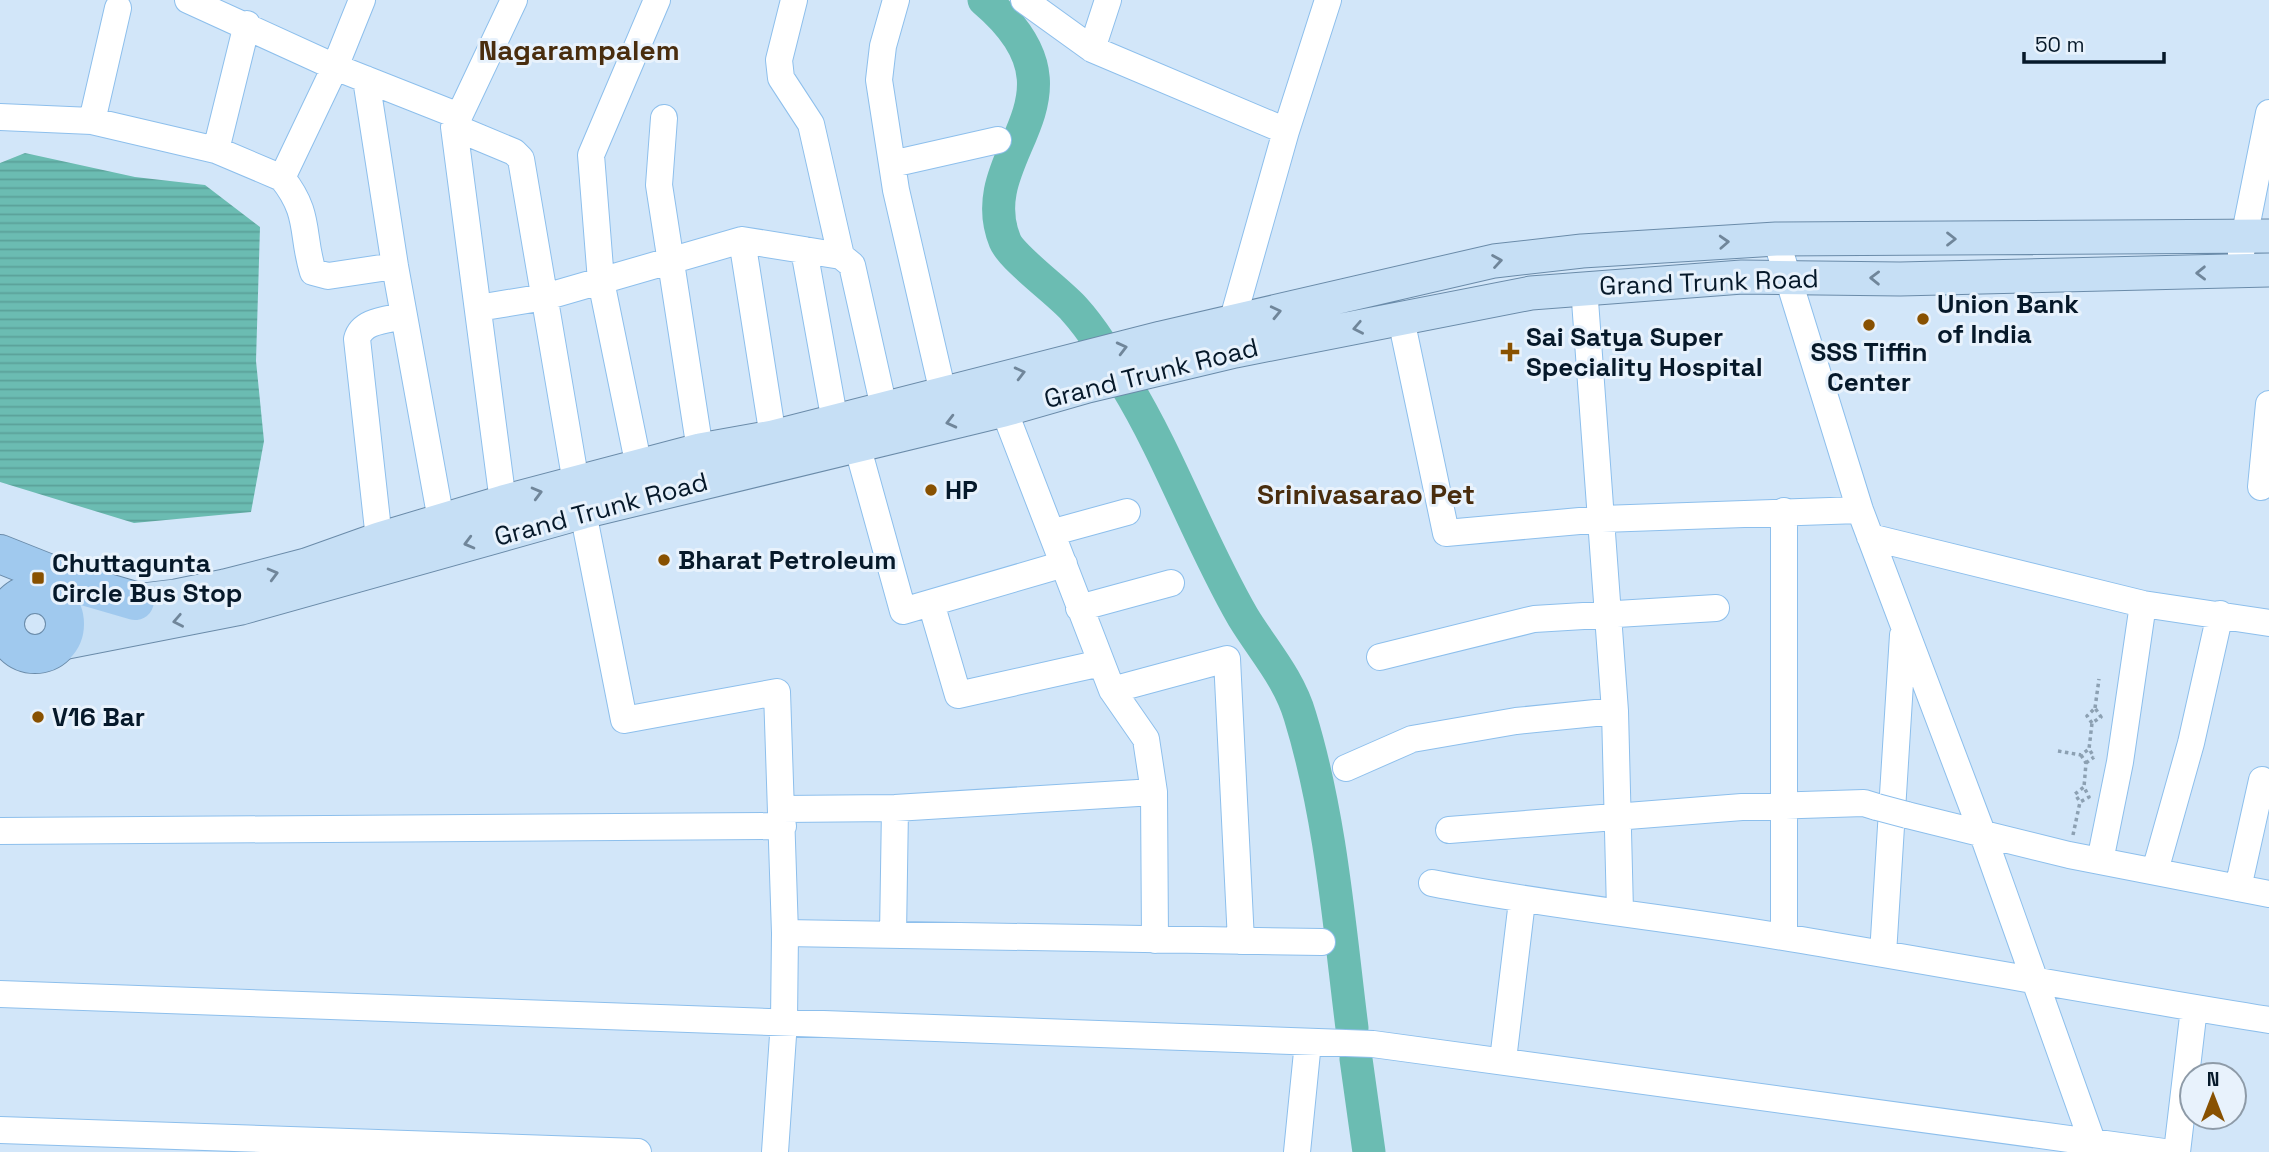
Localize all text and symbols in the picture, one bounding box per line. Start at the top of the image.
scale bar [2024,21,2164,65]
text: 50 m [2035,31,2085,58]
district label: Nagarampalem [478,32,680,68]
one-way arrow [1947,231,1957,247]
one-way arrow [1719,235,1730,250]
one-way arrow [1491,254,1503,269]
street label: Grand Trunk Road [1599,261,1819,303]
one-way arrow [2195,265,2206,280]
one-way arrow [1870,270,1880,286]
place label: Union Bank of India [1937,287,2079,351]
one-way arrow [1270,306,1282,320]
marker: Union Bank of India [1915,311,1931,327]
marker: SSS Tiffin Center [1861,317,1877,333]
one-way arrow [1352,319,1364,334]
place label: Sai Satya Super Speciality Hospital [1526,320,1763,384]
street label: Grand Trunk Road [1040,330,1262,416]
place label: SSS Tiffin Center [1810,335,1928,399]
one-way arrow [1116,342,1128,356]
marker: Sai Satya Super Speciality Hospital [1500,342,1520,362]
one-way arrow [1013,367,1025,381]
one-way arrow [945,414,957,428]
street label: Grand Trunk Road [491,464,711,554]
place label: HP [945,473,978,507]
district label: Srinivasarao Pet [1257,476,1475,512]
marker: HP [923,482,939,498]
one-way arrow [531,487,543,501]
one-way arrow [463,535,475,549]
place label: Bharat Petroleum [678,543,897,577]
place label: Chuttagunta Circle Bus Stop [52,546,242,610]
marker: Bharat Petroleum [656,552,672,568]
one-way arrow [267,567,279,582]
marker: Chuttagunta Circle Bus Stop [30,570,46,586]
one-way arrow [172,612,184,627]
place label: V16 Bar [52,700,145,734]
marker: V16 Bar [30,709,46,725]
north arrow [2178,1061,2248,1131]
text: N [2207,1067,2219,1092]

